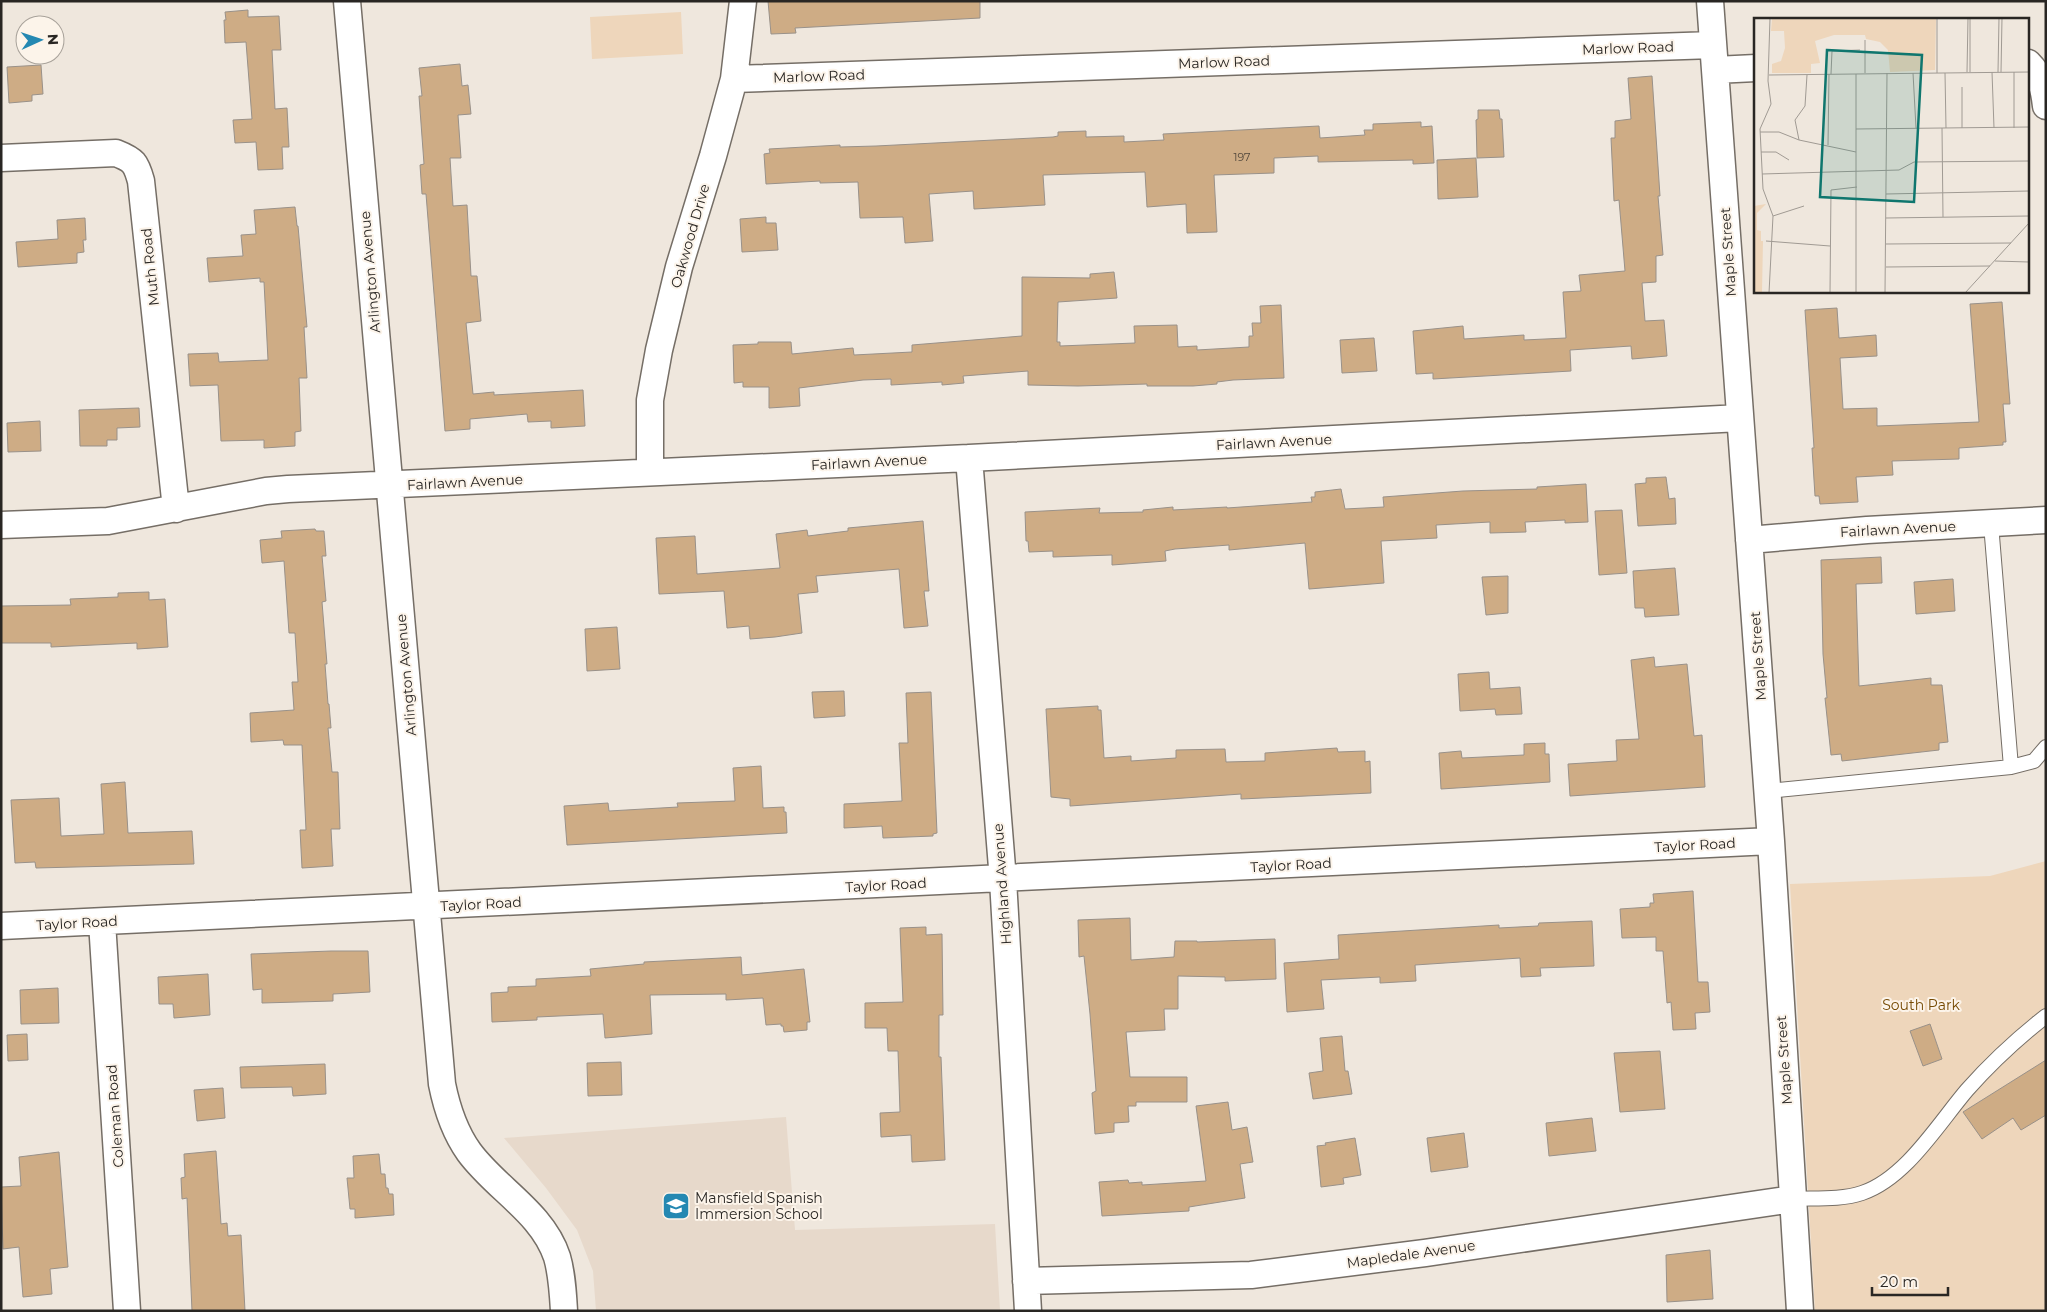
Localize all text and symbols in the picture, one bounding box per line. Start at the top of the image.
north arrow [15,15,65,65]
inset map [1754,18,2030,292]
text: N [44,33,62,45]
street label: Marlow Road [1582,37,1674,59]
street label: Marlow Road [1178,51,1270,73]
street label: Marlow Road [773,65,865,87]
house number: 197 [1233,150,1251,164]
street label: Oakwood Drive [667,182,713,290]
street label: Maple Street [1716,207,1740,297]
street label: Arlington Avenue [356,210,384,334]
street label: Muth Road [137,227,163,307]
street label: Fairlawn Avenue [1215,430,1333,454]
street label: Fairlawn Avenue [810,450,928,474]
street label: Fairlawn Avenue [406,470,524,494]
street label: Fairlawn Avenue [1839,517,1957,541]
street label: Maple Street [1746,611,1770,701]
street label: Arlington Avenue [392,613,420,737]
street label: Highland Avenue [989,823,1015,945]
street label: Taylor Road [1654,834,1736,856]
street label: Taylor Road [1250,854,1332,876]
street label: Taylor Road [845,874,927,896]
street label: Taylor Road [440,893,522,915]
street label: Taylor Road [36,912,118,934]
park label: South Park [1882,996,1960,1014]
street label: Maple Street [1772,1015,1796,1105]
street label: Coleman Road [102,1064,128,1168]
place label: Mansfield Spanish Immersion School [695,1189,823,1223]
school or university icon: Mansfield Spanish Immersion School [661,1191,691,1221]
street label: Mapledale Avenue [1345,1236,1477,1272]
scale bar [1872,1264,1948,1296]
text: 20 m [1880,1272,1918,1291]

